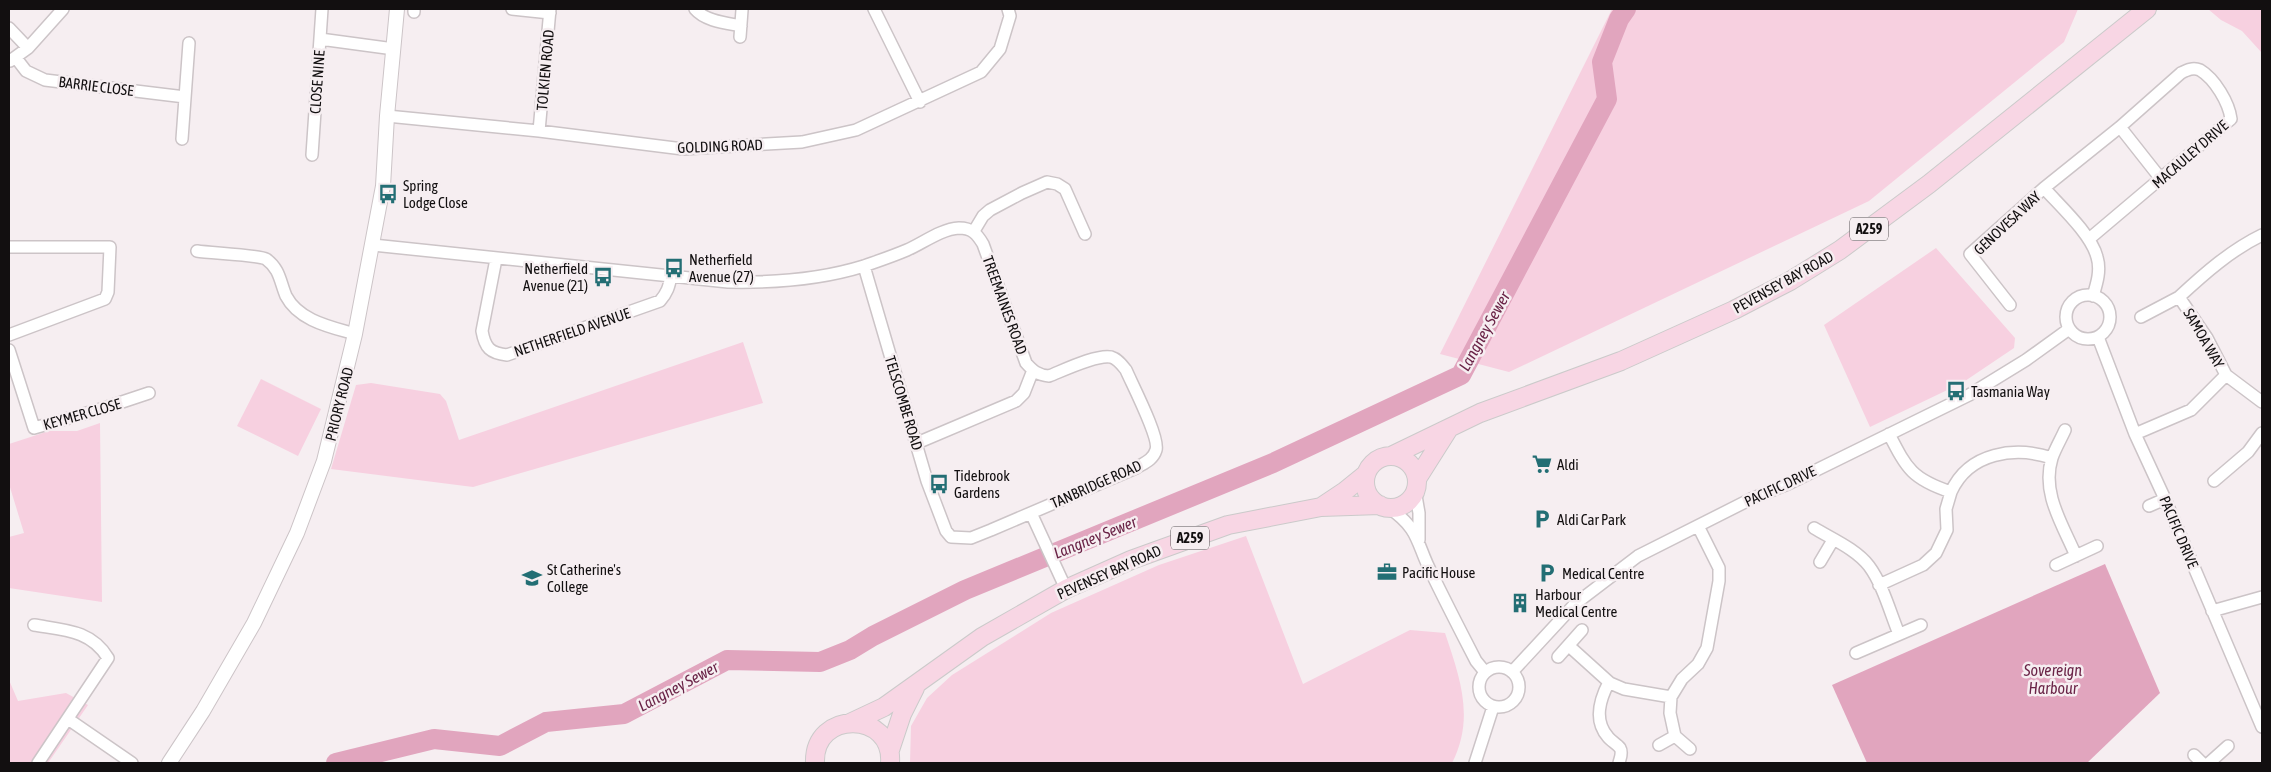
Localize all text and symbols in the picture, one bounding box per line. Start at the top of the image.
street label: TOLKIEN ROAD [533,29,557,111]
street label: CLOSE NINE [306,49,328,114]
street label: BARRIE CLOSE [58,73,135,99]
street label: MACAULEY DRIVE [2149,116,2232,191]
street label: GOLDING ROAD [677,136,763,156]
place label: Spring Lodge Close [403,177,468,211]
bus stop icon: Spring Lodge Close [377,183,399,205]
street label: GENOVESA WAY [1970,188,2044,258]
road number: A259 [1850,218,1888,240]
street label: PEVENSEY BAY ROAD [1730,247,1836,317]
place label: Netherfield Avenue (27) [689,251,754,285]
street label: TREEMAINES ROAD [979,253,1031,357]
bus stop icon: Netherfield Avenue (27) [663,257,685,279]
place label: Netherfield Avenue (21) [523,260,588,294]
bus stop icon: Netherfield Avenue (21) [592,266,614,288]
water label: Langney Sewer [1455,287,1515,374]
street label: NETHERFIELD AVENUE [512,304,633,360]
street label: SAMOA WAY [2180,305,2228,371]
street label: TELSCOMBE ROAD [882,354,926,452]
street label: PRIORY ROAD [322,365,356,443]
bus stop icon: Tasmania Way [1945,380,1967,402]
place label: Tasmania Way [1971,383,2050,400]
street label: KEYMER CLOSE [41,395,123,433]
supermarket icon: Aldi [1531,453,1553,475]
street label: TANBRIDGE ROAD [1048,456,1144,512]
place label: Aldi [1557,456,1579,473]
street label: PACIFIC DRIVE [1742,462,1819,510]
place label: Tidebrook Gardens [954,467,1010,501]
bus stop icon: Tidebrook Gardens [928,473,950,495]
street label: PACIFIC DRIVE [2156,493,2202,571]
parking icon: Aldi Car Park [1531,508,1553,530]
place label: Aldi Car Park [1557,511,1626,528]
water label: Langney Sewer [1051,512,1141,563]
road number: A259 [1171,526,1209,550]
street label: PEVENSEY BAY ROAD [1054,541,1164,603]
place label: St Catherine's College [547,561,621,595]
office icon: Pacific House [1376,561,1398,583]
parking icon: Medical Centre [1536,562,1558,584]
place label: Pacific House [1402,564,1476,581]
place label: Medical Centre [1562,565,1644,582]
school or university icon: St Catherine's College [521,567,543,589]
place label: Harbour Medical Centre [1535,586,1617,620]
building icon: Harbour Medical Centre [1509,592,1531,614]
water label: Langney Sewer [635,657,723,715]
water label: Sovereign Harbour [2023,661,2082,697]

